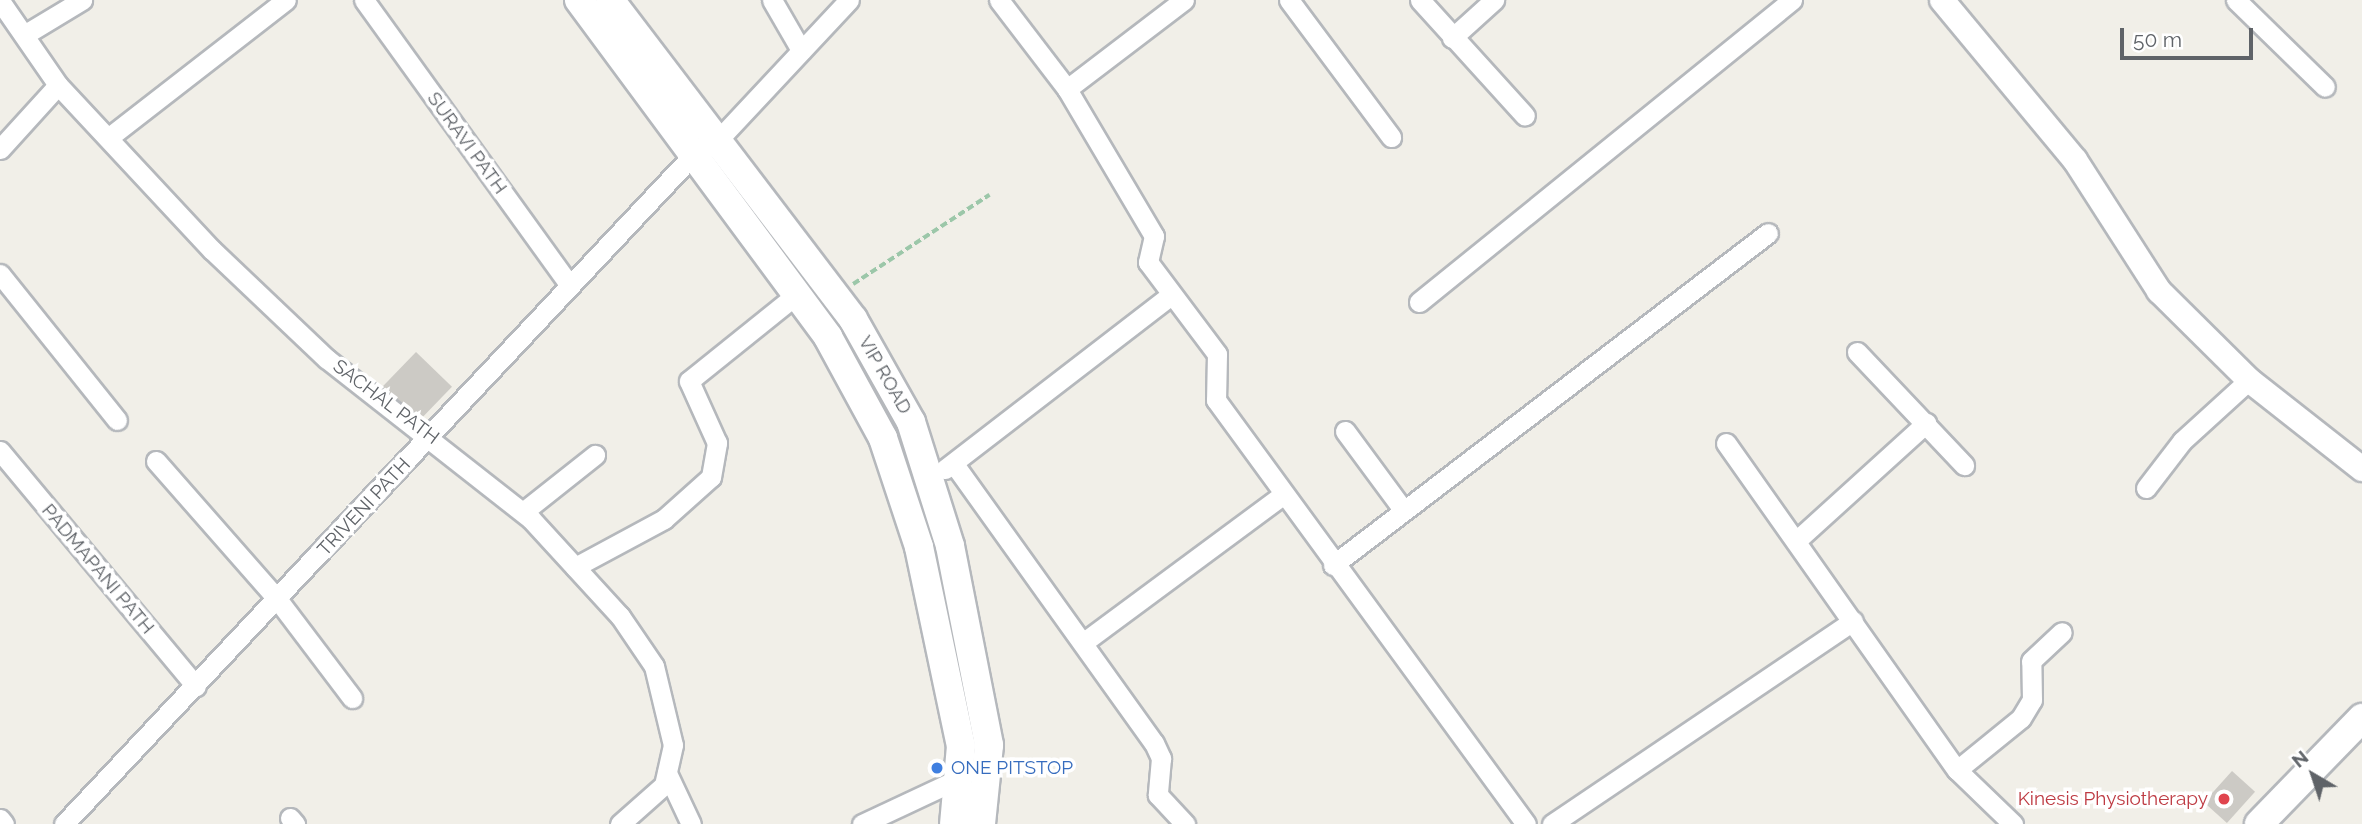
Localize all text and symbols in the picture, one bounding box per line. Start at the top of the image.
scale bar [2124,14,2257,58]
text: 50 m [2133,27,2182,52]
street label: SURAVI PATH [422,88,512,198]
street label: VIP ROAD [853,332,917,418]
street label: SACHAL PATH [328,355,444,449]
street label: TRIVENI PATH [313,453,415,561]
street label: PADMAPANI PATH [37,499,159,639]
north arrow [2278,740,2348,810]
text: N [2287,746,2312,772]
place label: ONE PITSTOP [951,757,1073,779]
marker: ONE PITSTOP [929,760,945,776]
place label: Kinesis Physiotherapy [2018,788,2208,810]
marker: Kinesis Physiotherapy [2214,789,2234,809]

